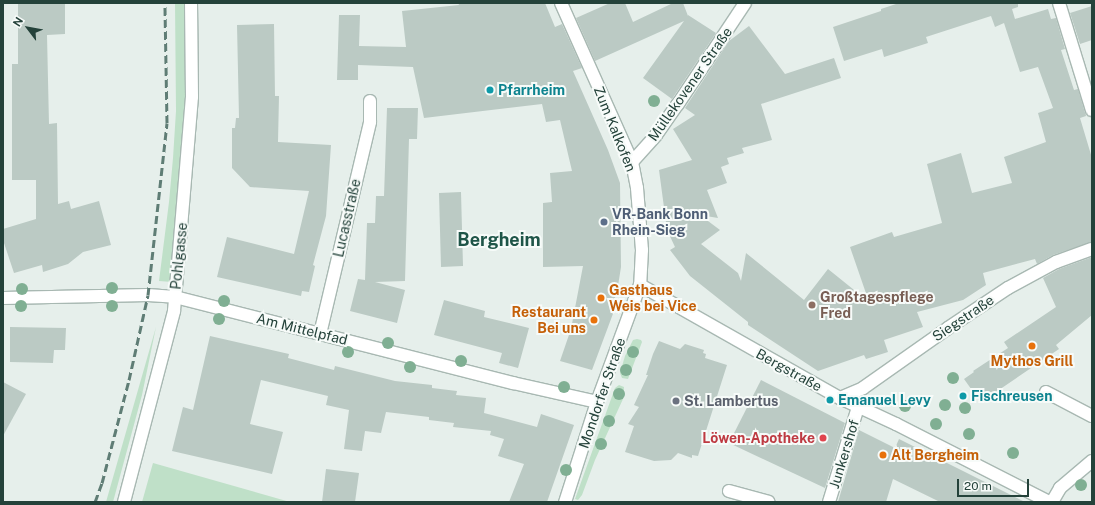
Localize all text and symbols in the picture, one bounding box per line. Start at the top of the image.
north arrow [8,8,48,48]
text: N [10,15,25,28]
street label: Müllekovener Straße [644,24,736,144]
place label: Pfarrheim [498,82,565,98]
street label: Zum Kalkofen [590,84,640,174]
marker: Pfarrheim [485,85,495,95]
street label: Lucasstraße [330,177,364,259]
place label: VR-Bank Bonn Rhein-Sieg [612,206,708,238]
marker: VR-Bank Bonn Rhein-Sieg [599,217,609,227]
street label: Pohlgasse [167,222,191,290]
district label: Bergheim [457,229,541,251]
place label: Gasthaus Weis bei Vice [609,282,697,314]
place label: Großtagespflege Fred [820,289,934,322]
street label: Siegstraße [929,291,997,345]
marker: Gasthaus Weis bei Vice [596,293,606,303]
marker: Großtagespflege Fred [807,300,817,310]
place label: Restaurant Bei uns [512,304,586,336]
street label: Am Mittelpfad [255,310,349,348]
marker: Restaurant Bei uns [589,315,599,325]
street label: Mondorfer Straße [575,335,629,451]
marker: Mythos Grill [1027,341,1037,351]
street label: Bergstraße [753,345,825,395]
place label: Mythos Grill [991,353,1073,369]
place label: Fischreusen [971,388,1052,404]
marker: Fischreusen [958,391,968,401]
place label: Emanuel Levy [838,392,931,408]
place label: St. Lambertus [684,393,778,409]
marker: Emanuel Levy [825,395,835,405]
marker: St. Lambertus [671,396,681,406]
street label: Junkershof [826,418,862,490]
place label: Löwen-Apotheke [702,430,815,446]
marker: Löwen-Apotheke [818,433,828,443]
place label: Alt Bergheim [891,447,979,463]
marker: Alt Bergheim [878,450,888,460]
scale bar [959,471,1031,497]
text: 20 m [964,479,992,493]

